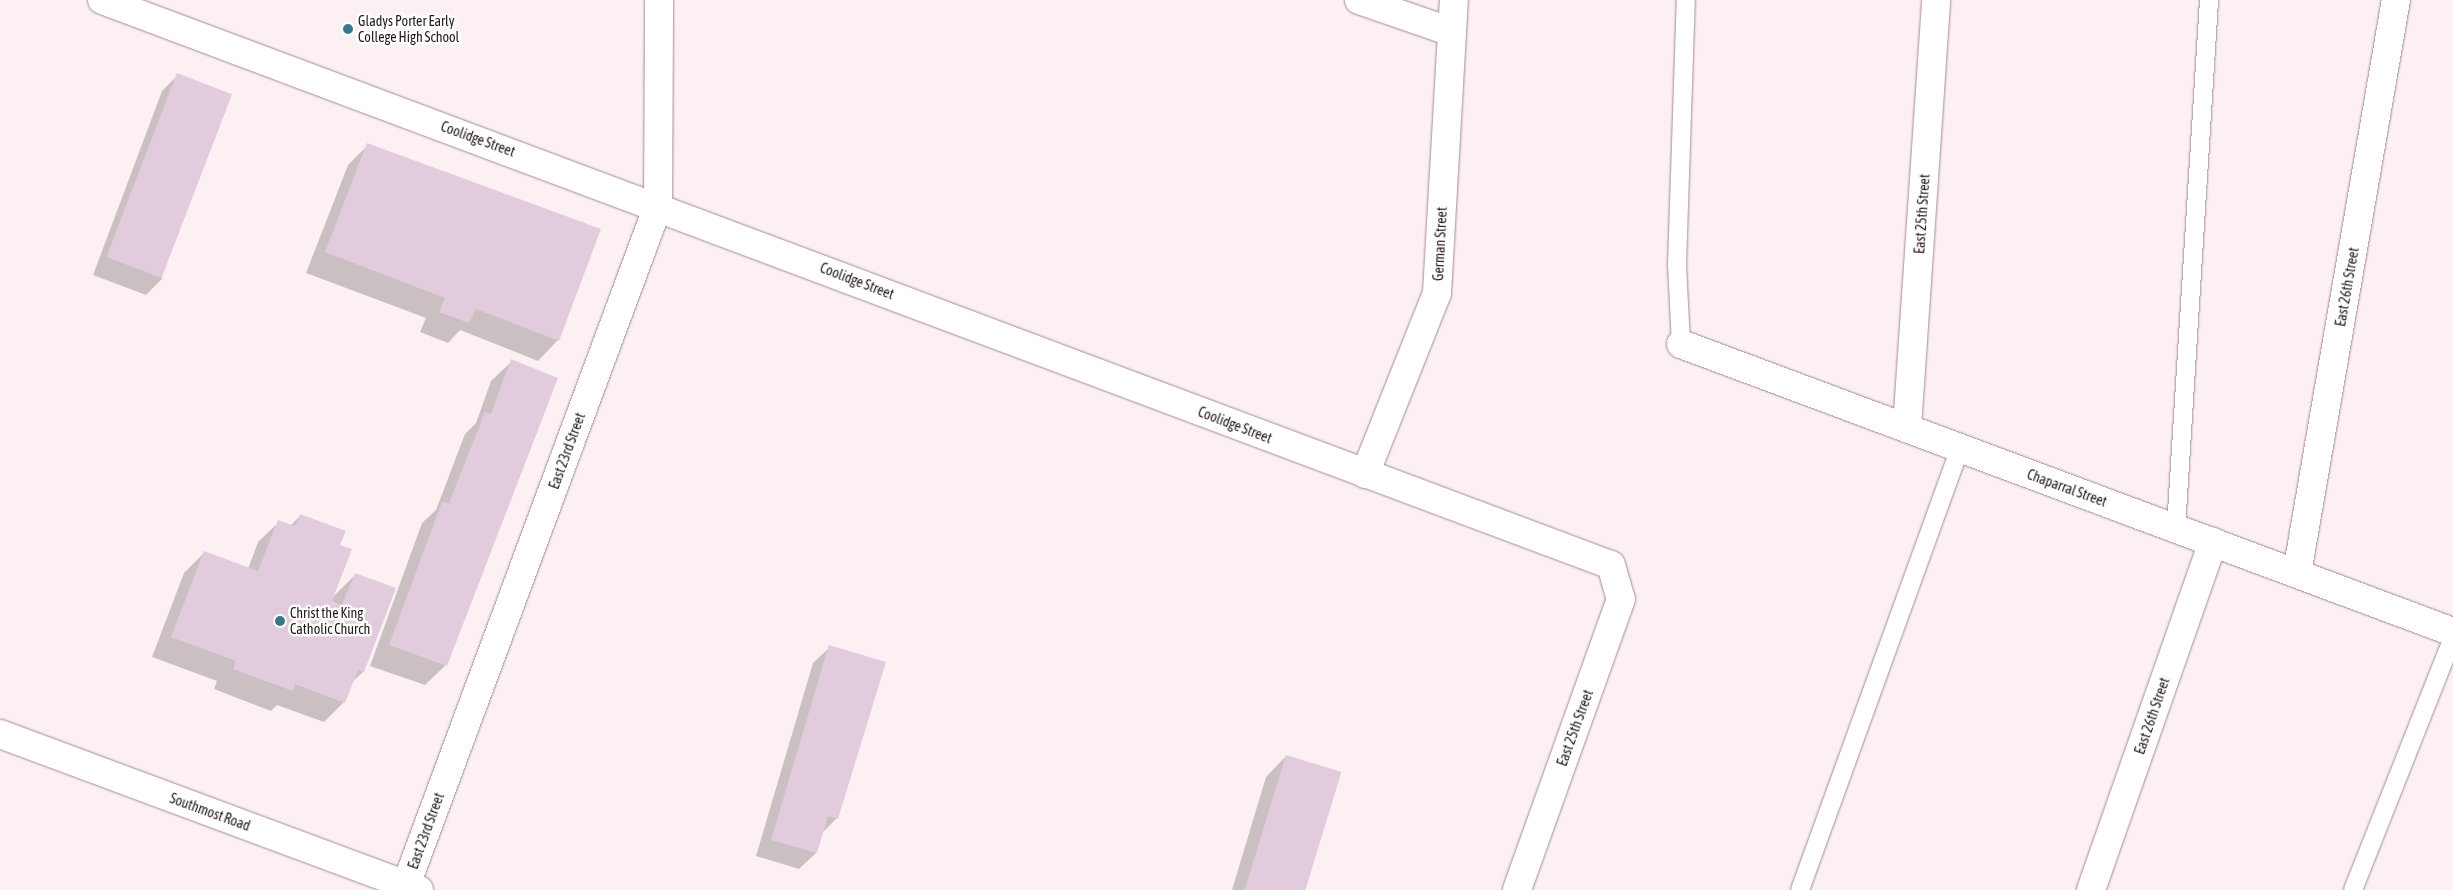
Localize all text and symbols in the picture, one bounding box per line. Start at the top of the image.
place label: Gladys Porter Early College High School [358,13,459,46]
marker: Gladys Porter Early College High School [342,23,354,35]
street label: Coolidge Street [439,118,517,160]
street label: East 25th Street [1911,174,1933,254]
street label: German Street [1430,207,1450,281]
street label: East 26th Street [2332,246,2362,328]
street label: Coolidge Street [818,259,896,303]
street label: Coolidge Street [1196,403,1274,447]
street label: East 23rd Street [545,411,589,491]
street label: Chaparral Street [2025,466,2109,510]
place label: Christ the King Catholic Church [290,605,370,638]
marker: Christ the King Catholic Church [274,615,286,627]
street label: East 26th Street [2131,675,2173,757]
street label: East 25th Street [1553,688,1597,768]
street label: Southmost Road [168,790,252,834]
street label: East 23rd Street [404,791,448,871]

